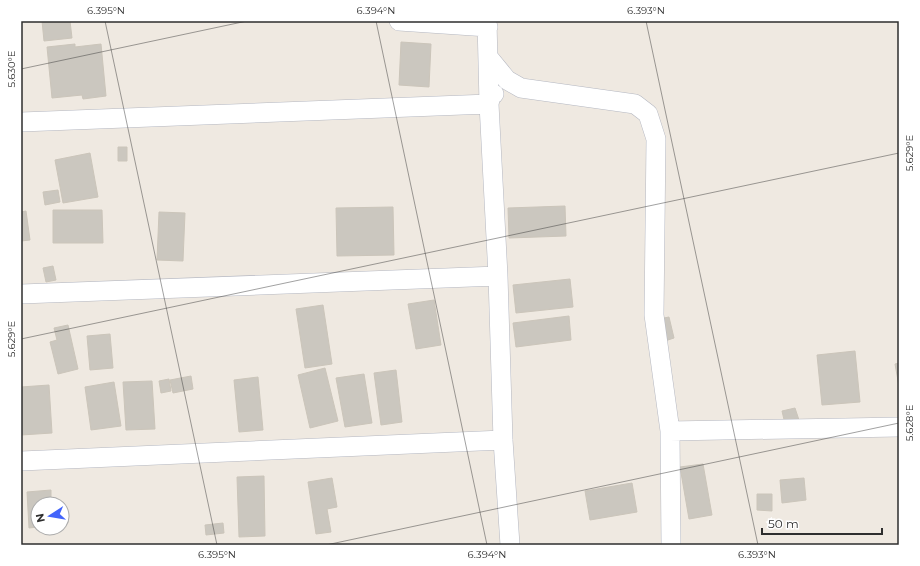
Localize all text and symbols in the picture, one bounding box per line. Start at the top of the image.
text: 6.395°N [87,4,125,17]
text: 6.394°N [357,4,395,17]
text: 6.393°N [627,4,665,17]
text: 5.630°E [5,50,18,87]
text: 5.629°E [903,134,916,171]
text: 5.629°E [5,320,18,357]
text: 5.628°E [903,404,916,441]
north arrow [30,496,70,536]
scale bar [762,510,882,536]
text: N [32,512,48,524]
text: 50 m [768,516,799,531]
text: 6.395°N [198,548,236,561]
text: 6.394°N [468,548,506,561]
text: 6.393°N [738,548,776,561]

